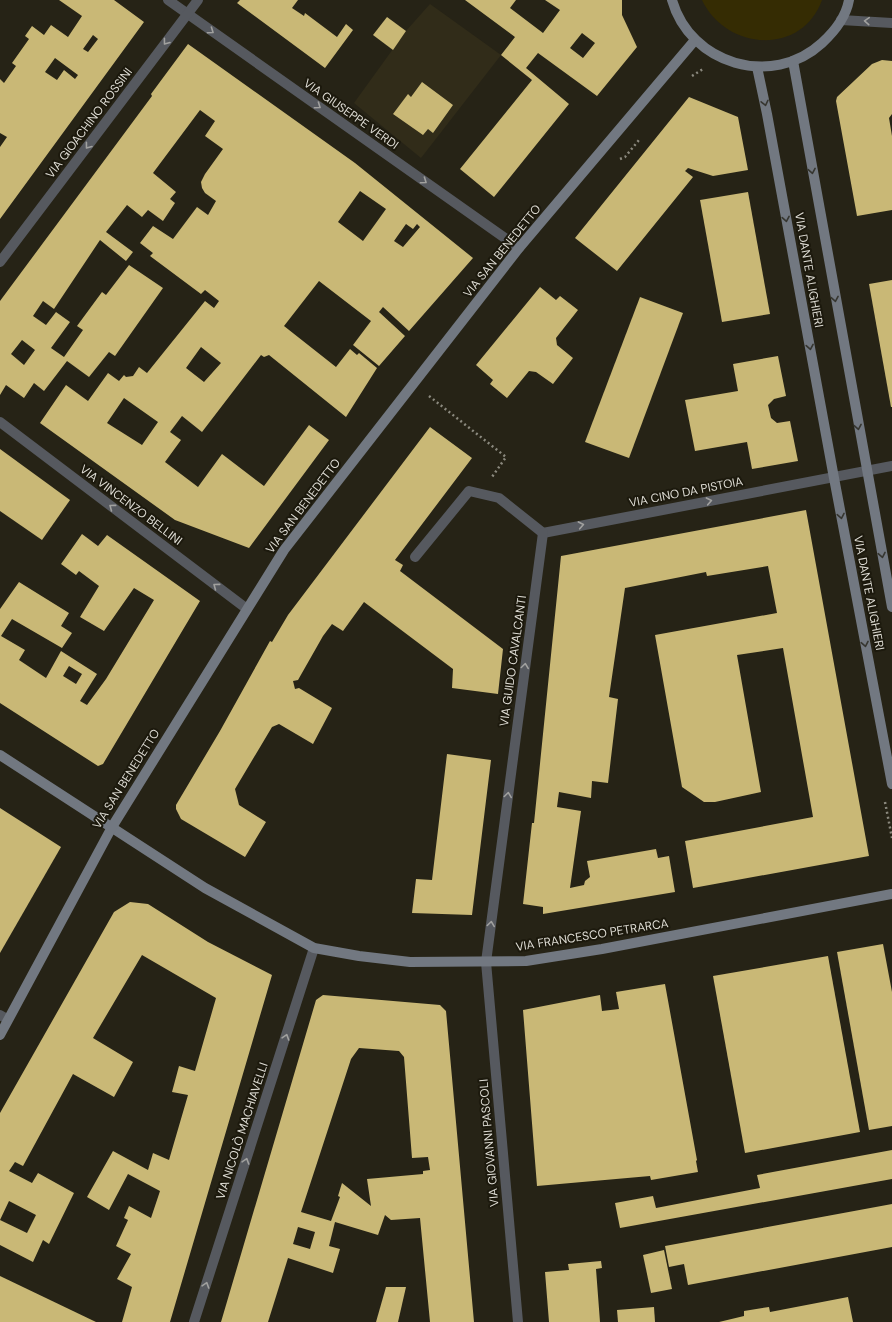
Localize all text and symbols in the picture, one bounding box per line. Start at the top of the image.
one-way arrow [864,17,870,26]
one-way arrow [207,26,214,33]
one-way arrow [164,38,171,45]
street label: VIA GIOACHINO ROSSINI [42,64,136,182]
street label: VIA GIUSEPPE VERDI [300,75,402,153]
one-way arrow [760,100,768,106]
one-way arrow [313,101,320,108]
one-way arrow [85,142,93,149]
one-way arrow [807,168,816,174]
one-way arrow [420,176,427,184]
street label: VIA SAN BENEDETTO [460,201,544,301]
street label: VIA DANTE ALIGHIERI [791,211,827,329]
one-way arrow [782,216,790,222]
one-way arrow [830,296,839,302]
one-way arrow [805,343,813,350]
one-way arrow [853,424,862,430]
street label: VIA SAN BENEDETTO [262,455,344,557]
street label: VIA VINCENZO BELLINI [77,461,185,549]
street label: VIA CINO DA PISTOIA [628,473,744,511]
one-way arrow [706,497,712,506]
one-way arrow [110,505,117,512]
one-way arrow [836,513,844,519]
one-way arrow [578,522,584,530]
street label: VIA DANTE ALIGHIERI [850,534,888,652]
one-way arrow [877,552,886,558]
one-way arrow [213,583,220,590]
street label: VIA GUIDO CAVALCANTI [496,594,530,728]
one-way arrow [860,641,869,647]
one-way arrow [520,663,529,669]
street label: VIA SAN BENEDETTO [89,726,163,832]
one-way arrow [503,792,512,798]
street label: VIA FRANCESCO PETRARCA [515,915,669,955]
one-way arrow [486,921,495,927]
one-way arrow [281,1034,289,1041]
street label: VIA NICOLÒ MACHIAVELLI [212,1060,272,1202]
street label: VIA GIOVANNI PASCOLI [475,1078,503,1208]
one-way arrow [241,1158,250,1165]
one-way arrow [201,1282,210,1289]

